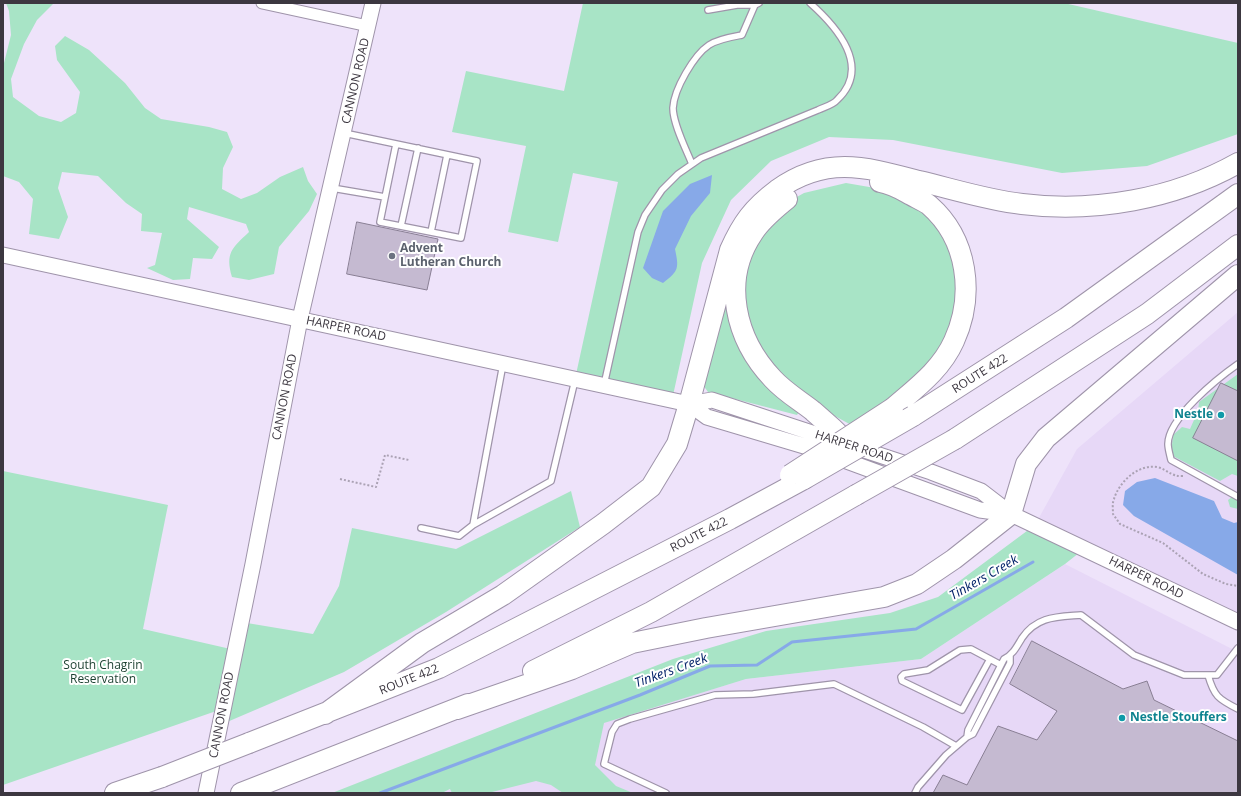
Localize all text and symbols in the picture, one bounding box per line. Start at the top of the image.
street label: CANNON ROAD [339,37,373,125]
place label: Advent Lutheran Church [400,242,501,270]
marker: Advent Lutheran Church [387,251,397,261]
street label: HARPER ROAD [305,314,387,344]
street label: ROUTE 422 [950,351,1010,397]
street label: CANNON ROAD [270,353,300,441]
place label: Nestle [1174,408,1213,422]
marker: Nestle [1216,410,1226,420]
street label: HARPER ROAD [813,428,895,466]
street label: ROUTE 422 [668,514,730,556]
water label: Tinkers Creek [947,552,1021,604]
street label: HARPER ROAD [1106,554,1186,602]
water label: Tinkers Creek [632,651,710,691]
park label: South Chagrin Reservation [63,659,143,687]
street label: ROUTE 422 [377,662,441,698]
street label: CANNON ROAD [207,671,237,759]
place label: Nestle Stouffers [1130,711,1227,725]
marker: Nestle Stouffers [1117,713,1127,723]

